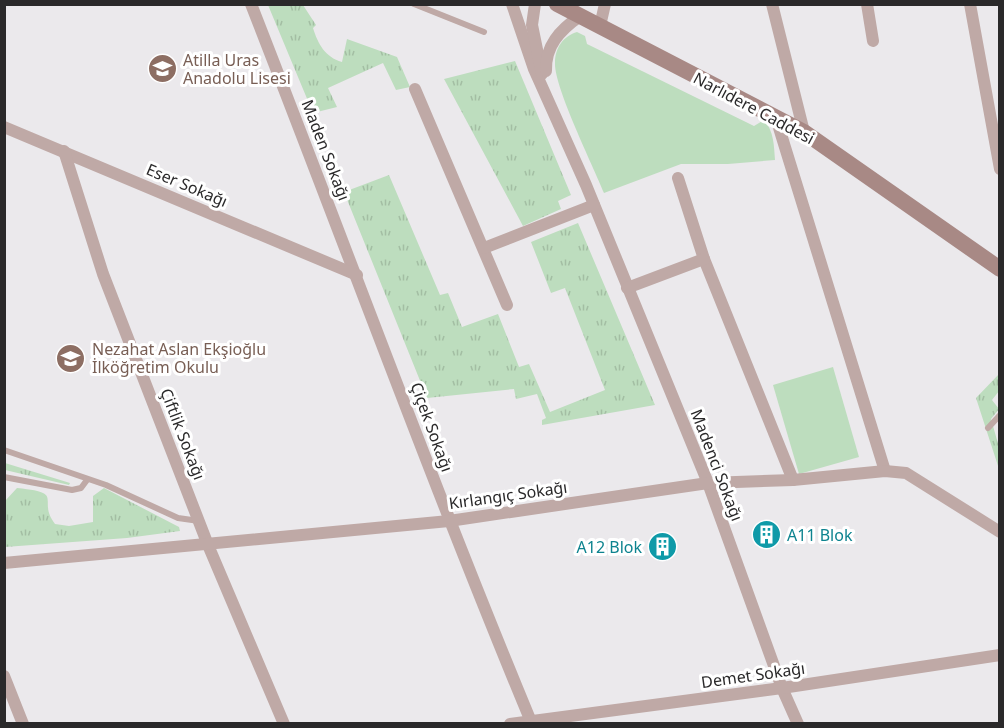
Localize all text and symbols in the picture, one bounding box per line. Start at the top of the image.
place label: Atilla Uras Anadolu Lisesi [183,49,291,89]
school or university icon: Atilla Uras Anadolu Lisesi [146,53,178,85]
street label: Narlıdere Caddesi [690,67,818,149]
street label: Maden Sokağı [297,96,355,204]
street label: Eser Sokağı [143,158,231,212]
place label: Nezahat Aslan Ekşioğlu İlköğretim Okulu [92,338,266,378]
school or university icon: Nezahat Aslan Ekşioğlu İlköğretim Okulu [55,342,87,374]
street label: Çiçek Sokağı [406,379,458,475]
street label: Çiftlik Sokağı [155,385,211,483]
street label: Madenci Sokağı [686,406,748,524]
street label: Kırlangıç Sokağı [447,476,569,514]
building icon: A11 Blok [750,519,782,551]
place label: A11 Blok [787,524,853,546]
building icon: A12 Blok [647,531,679,563]
place label: A12 Blok [577,536,642,558]
street label: Demet Sokağı [700,657,806,693]

